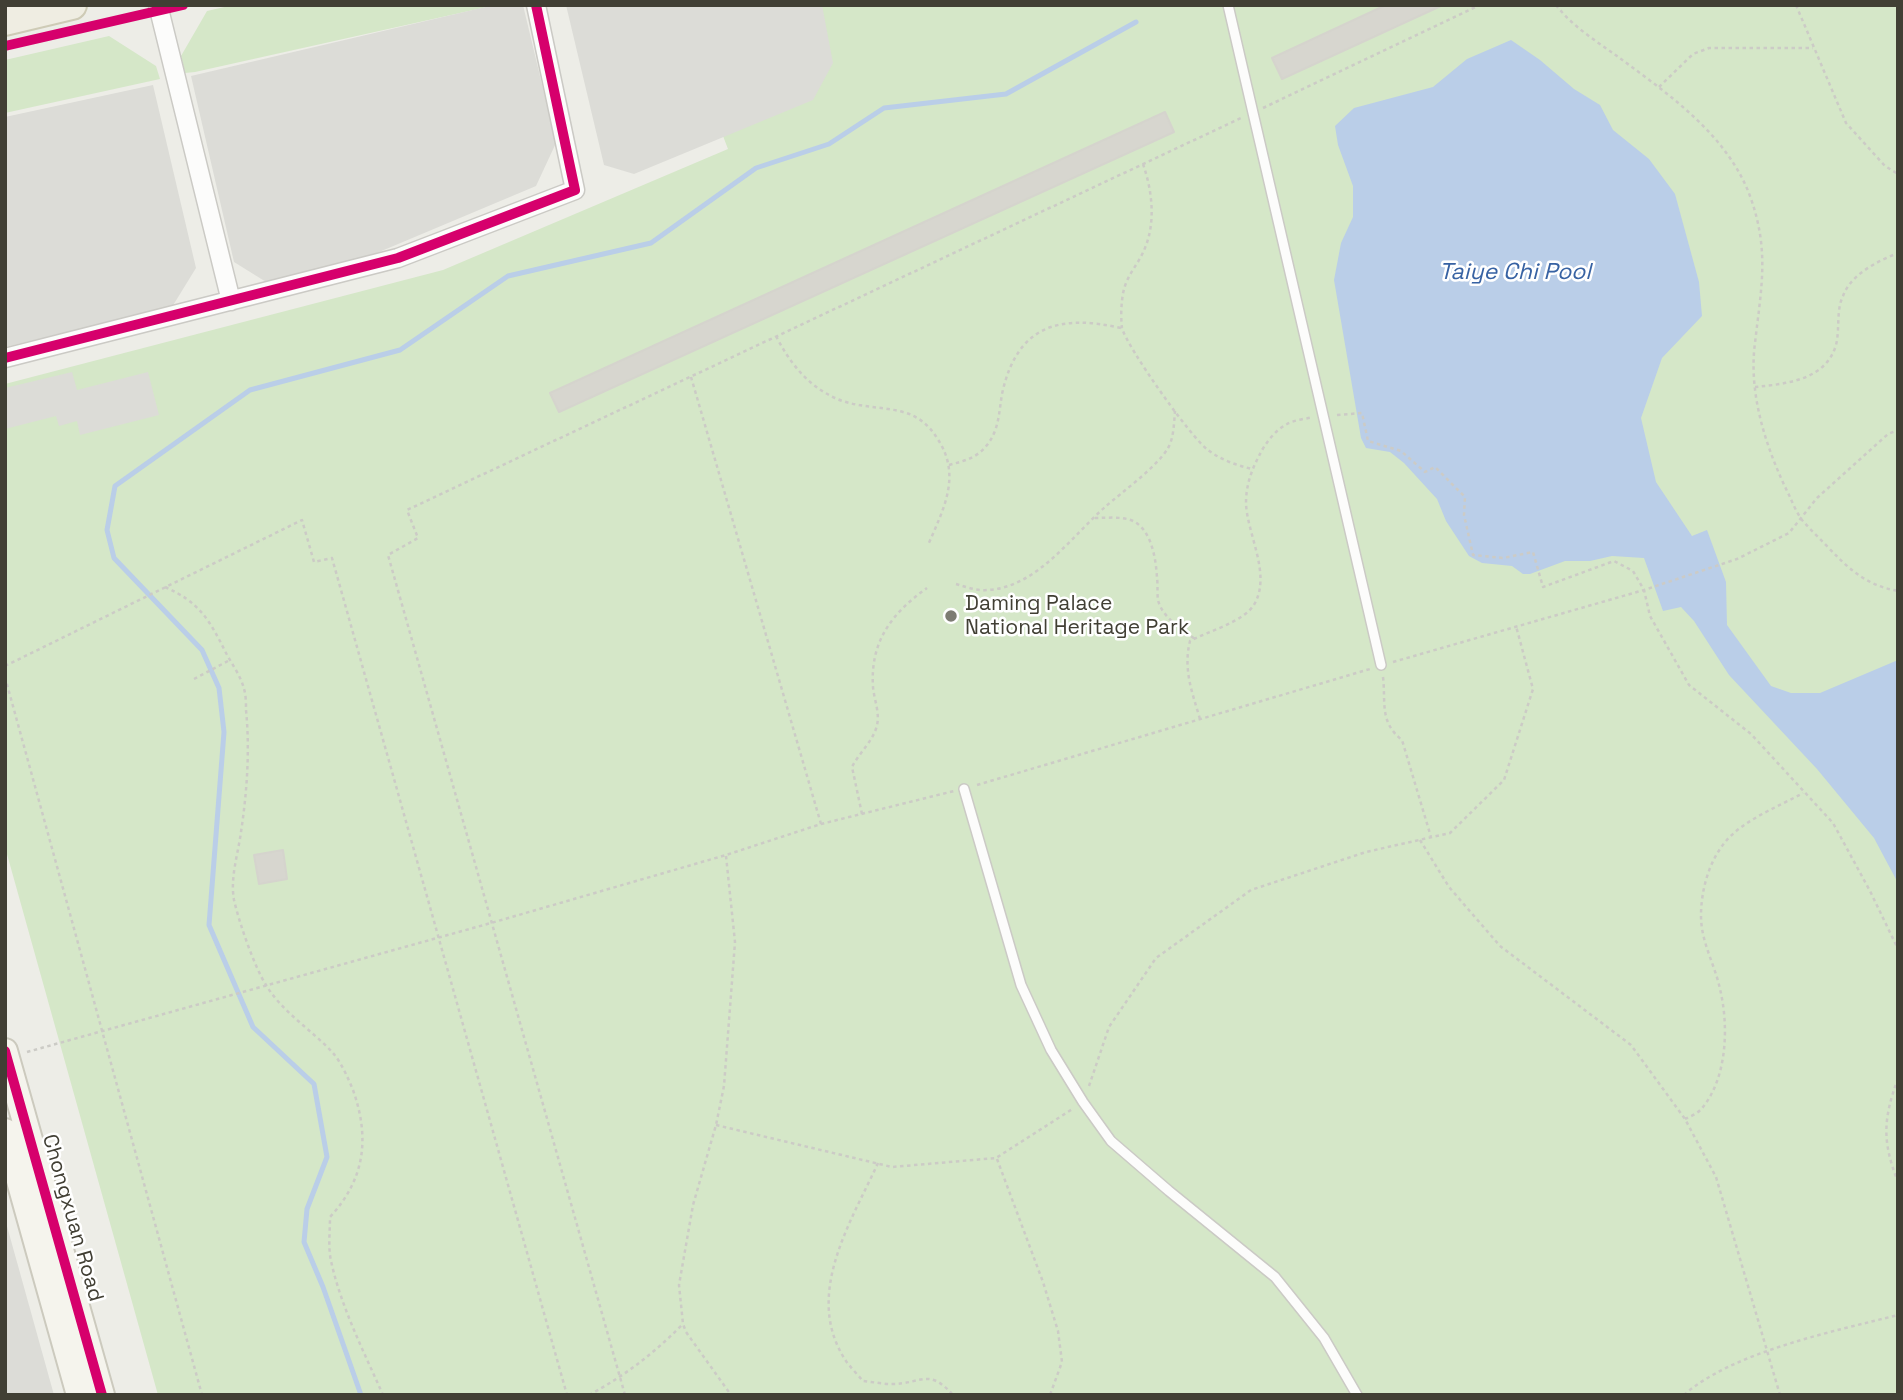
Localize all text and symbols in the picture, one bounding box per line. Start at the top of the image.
water label: Taiye Chi Pool [1439,259,1591,287]
place label: Daming Palace National Heritage Park [965,591,1189,641]
marker: Daming Palace National Heritage Park [943,608,959,624]
street label: Chongxuan Road [36,1131,108,1305]

